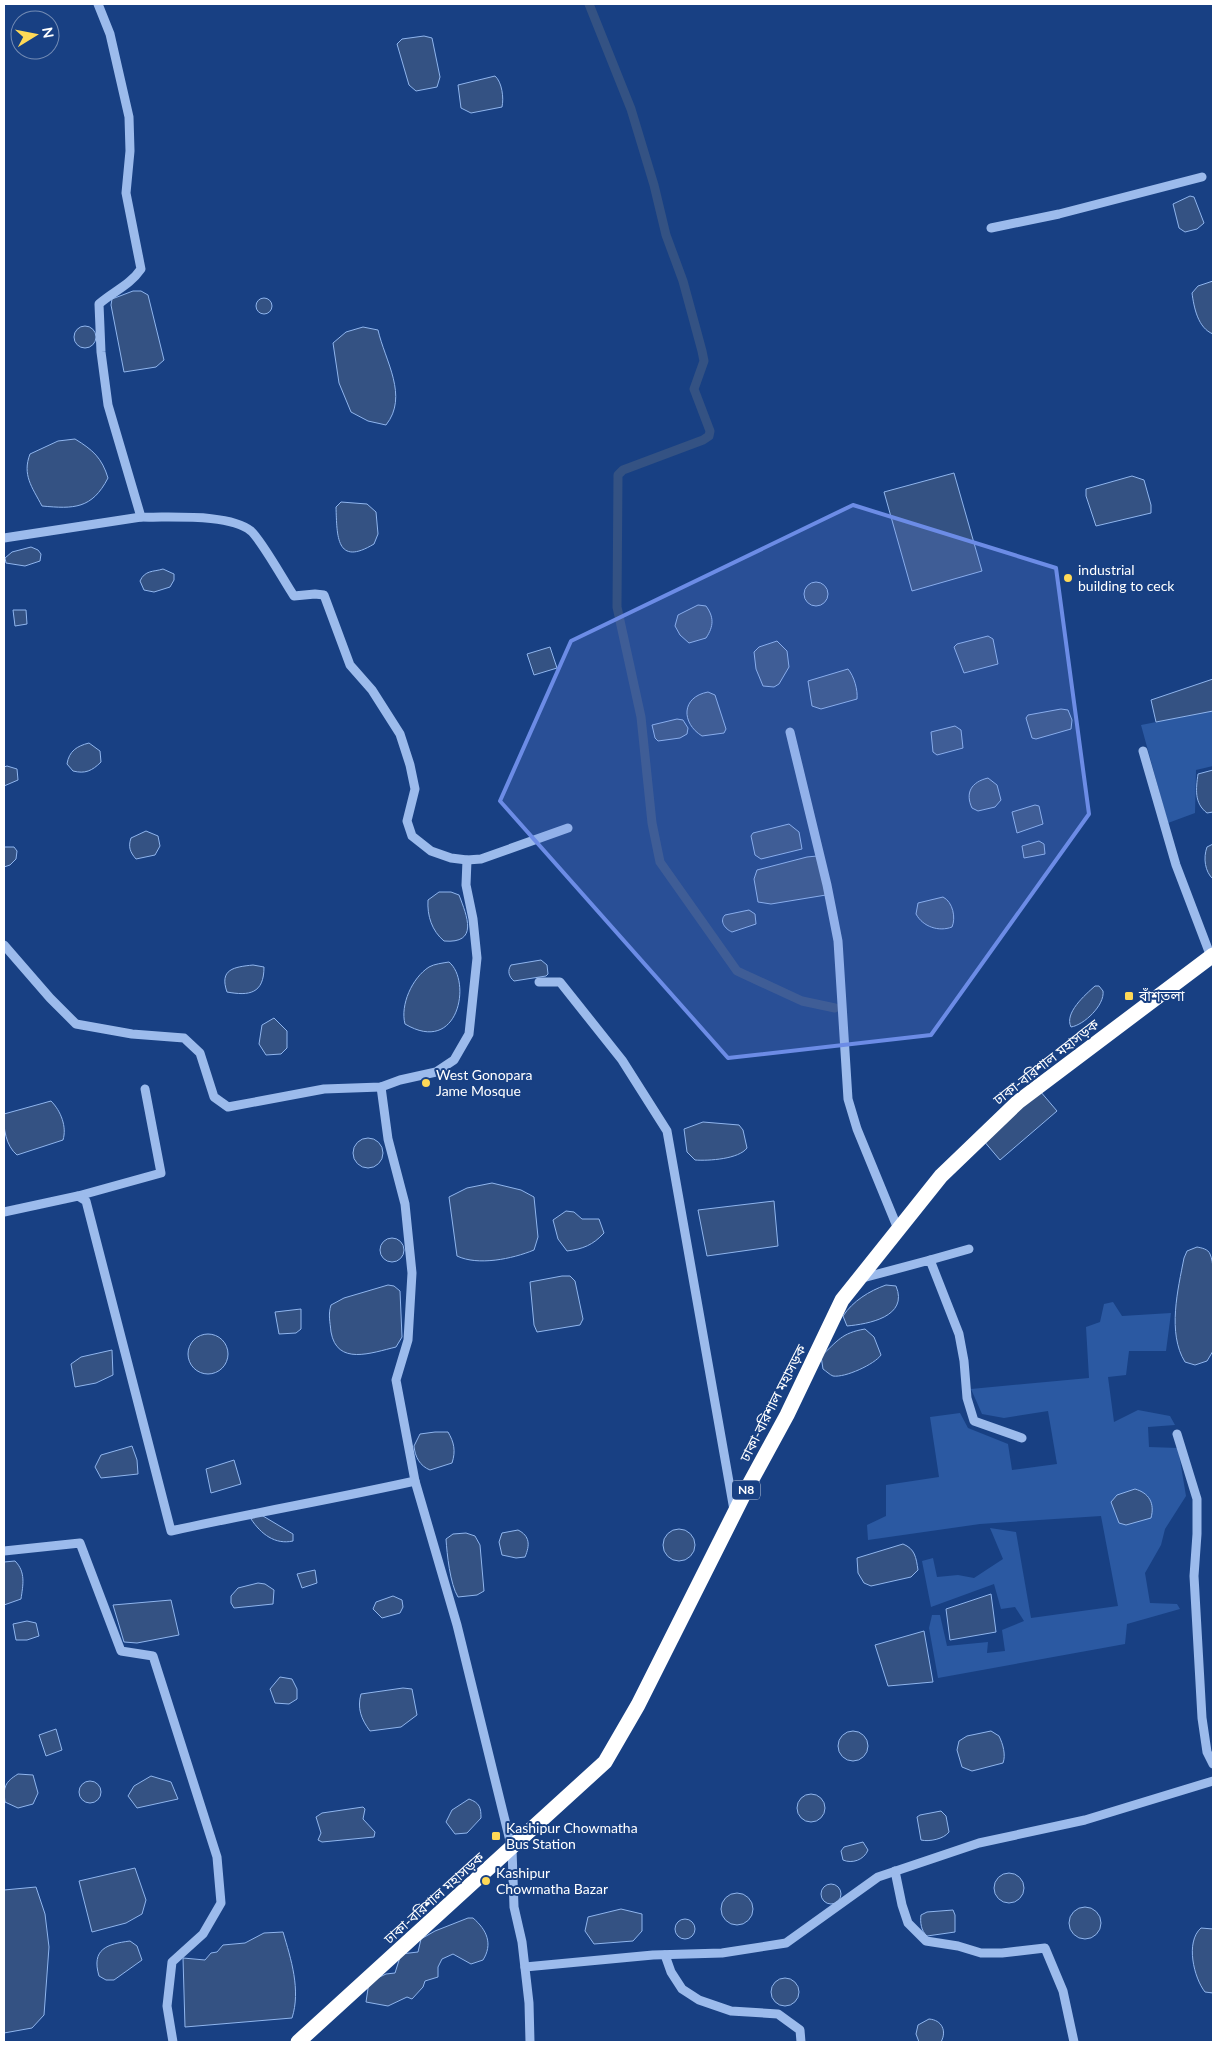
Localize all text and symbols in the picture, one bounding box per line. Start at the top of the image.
north arrow [10,10,60,60]
text: N [39,26,58,39]
place label: industrial building to ceck [1078,561,1175,594]
marker: industrial building to ceck [1062,572,1074,584]
place label: বাঁশতলা [1138,987,1185,1004]
marker: বাঁশতলা [1123,990,1135,1002]
street label: ঢাকা-বরিশাল মহাসড়ক [989,1015,1102,1109]
place label: West Gonopara Jame Mosque [436,1066,532,1099]
marker: West Gonopara Jame Mosque [420,1077,432,1089]
street label: ঢাকা-বরিশাল মহাসড়ক [735,1341,810,1465]
road number: N8 [732,1480,760,1500]
place label: Kashipur Chowmatha Bus Station [506,1819,638,1852]
marker: Kashipur Chowmatha Bus Station [490,1830,502,1842]
street label: ঢাকা-বরিশাল মহাসড়ক [379,1848,488,1948]
place label: Kashipur Chowmatha Bazar [496,1864,608,1897]
marker: Kashipur Chowmatha Bazar [480,1875,492,1887]

